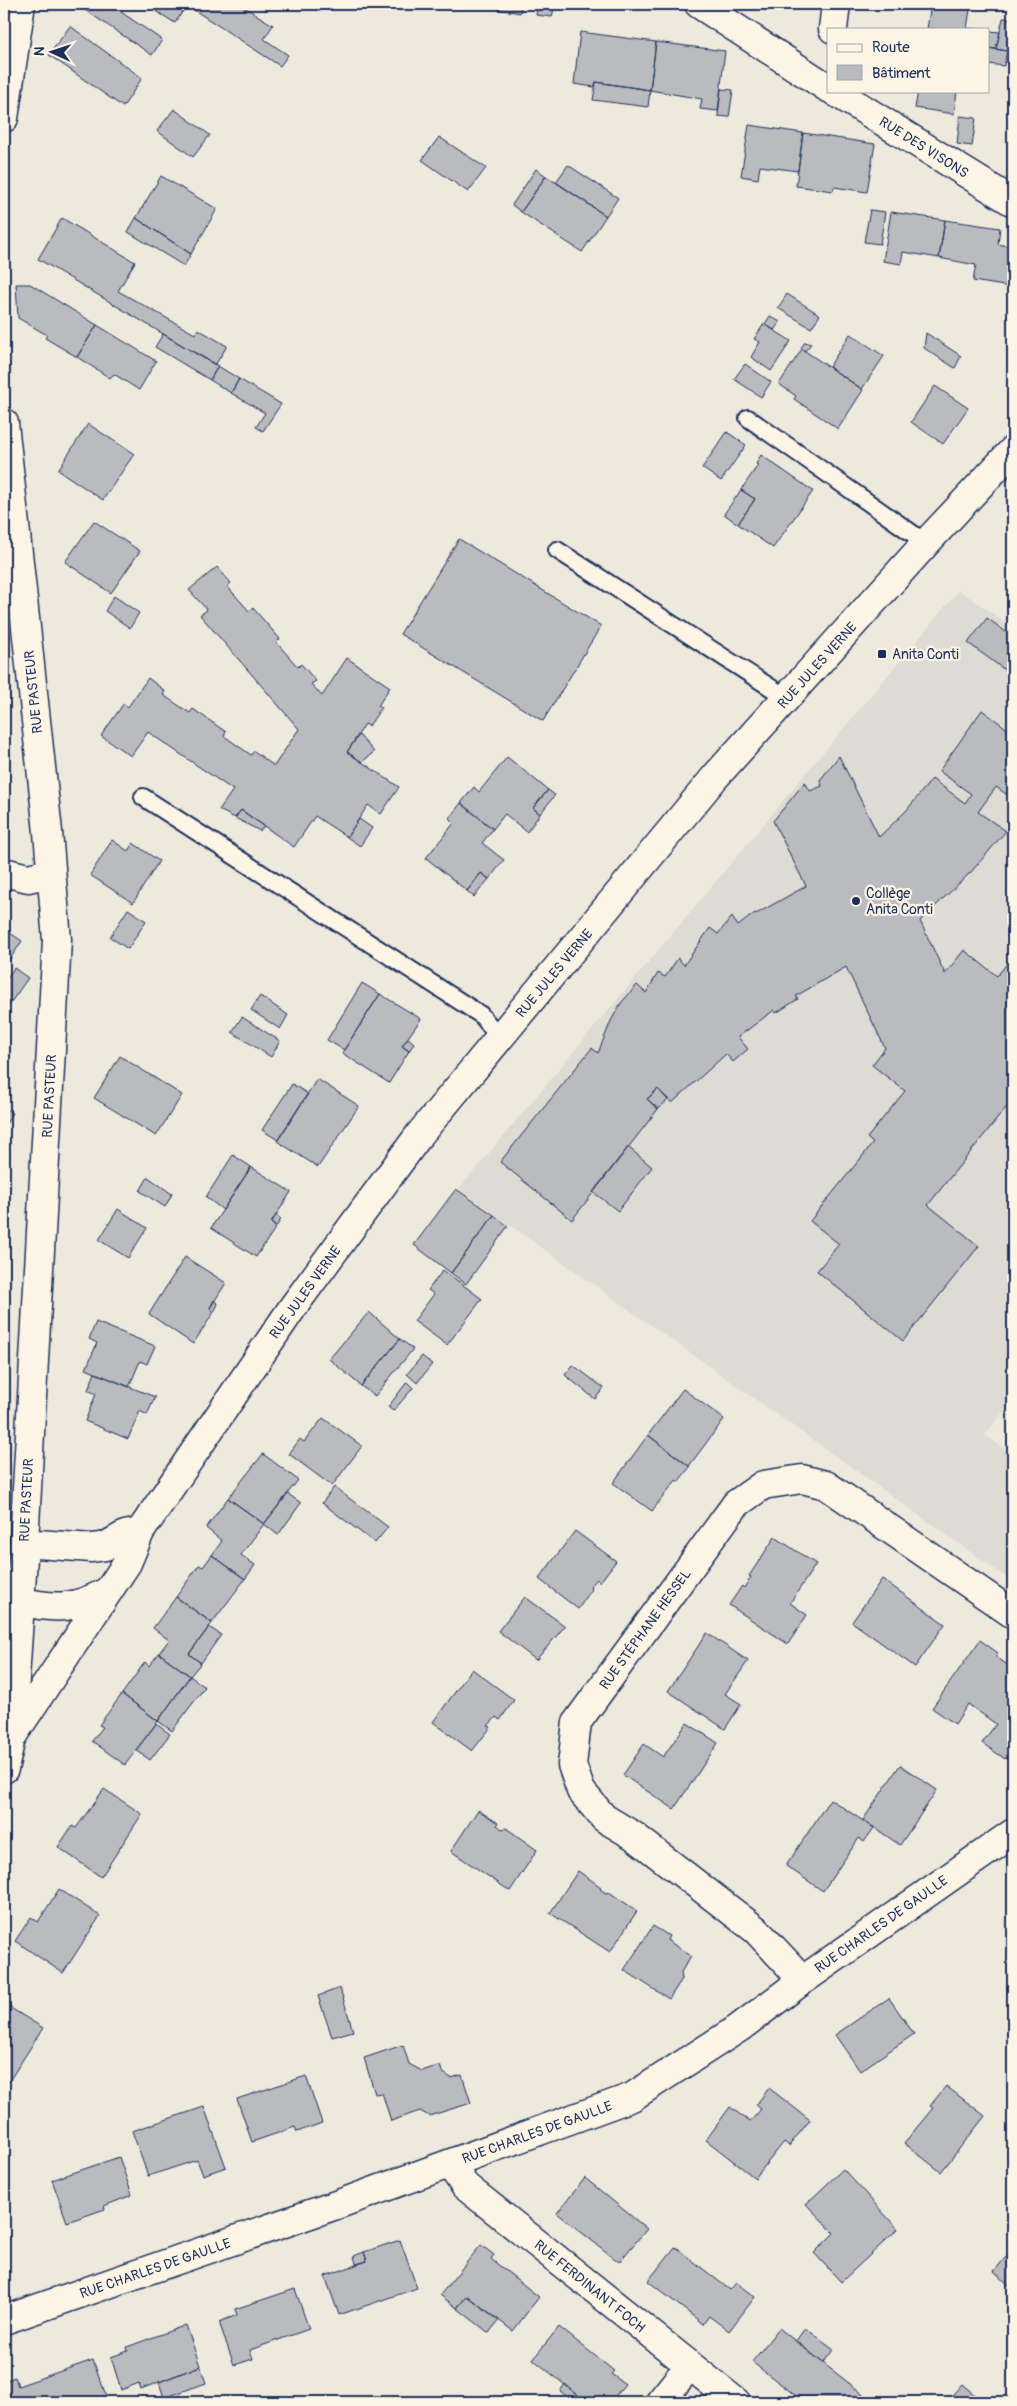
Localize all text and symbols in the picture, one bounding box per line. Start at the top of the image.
north arrow [28,28,78,78]
legend [827,28,990,92]
text: Route [872,38,910,57]
text: N [31,46,48,57]
text: Bâtiment [872,64,932,83]
street label: RUE DES VISONS [876,113,971,182]
street label: RUE JULES VERNE [774,619,861,712]
place label: Anita Conti [892,646,959,663]
marker: Anita Conti [876,648,888,660]
street label: RUE PASTEUR [21,650,46,734]
place label: Collège Anita Conti [866,885,933,918]
marker: Collège Anita Conti [850,895,862,907]
street label: RUE JULES VERNE [512,926,596,1021]
street label: RUE PASTEUR [39,1054,60,1138]
street label: RUE JULES VERNE [266,1243,345,1342]
street label: RUE PASTEUR [16,1458,37,1542]
street label: RUE STÉPHANE HESSEL [595,1565,695,1693]
street label: RUE CHARLES DE GAULLE [811,1872,951,1977]
street label: RUE CHARLES DE GAULLE [460,2097,615,2168]
street label: RUE CHARLES DE GAULLE [77,2235,233,2302]
street label: RUE FERDINANT FOCH [531,2236,649,2336]

